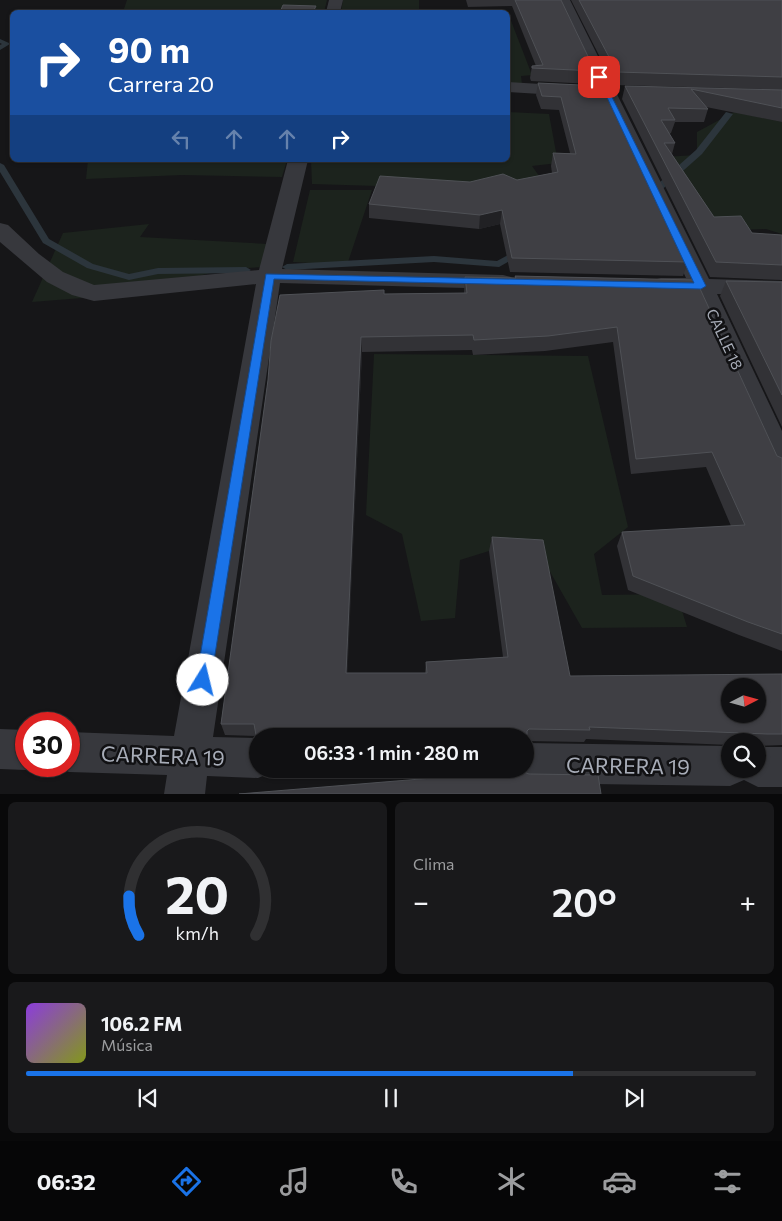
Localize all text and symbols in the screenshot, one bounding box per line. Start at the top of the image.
text: 90 m [108,27,190,70]
icon: right [25,30,90,95]
pin [578,56,620,98]
icon: arrive [585,63,613,91]
text: Carrera 20 [108,70,214,97]
icon: left [167,125,195,153]
icon: ahead [220,125,248,153]
icon: ahead [273,125,301,153]
icon: right [326,125,354,153]
street label: CALLE 18 [703,306,747,372]
position arrow [176,653,228,705]
north arrow [721,678,766,722]
map controls [721,678,766,778]
speed limit sign: 30 [15,712,80,777]
button: search [721,733,766,778]
street label: CARRERA 19 [101,740,225,770]
text: 06:33 · 1 min · 280 m [304,741,479,764]
street label: CARRERA 19 [566,751,690,779]
text: Clima [413,854,454,873]
text: 20 [166,861,229,925]
text: 20° [552,878,617,925]
text: − [413,884,429,918]
text: + [740,884,756,918]
text: km/h [176,922,219,944]
text: 106.2 FM [101,1012,182,1035]
text: Música [101,1035,153,1054]
icon: previous [134,1084,162,1112]
icon: pause [377,1084,405,1112]
icon: next [620,1084,648,1112]
icon: directions [169,1164,204,1199]
icon: music [277,1164,312,1199]
icon: phone [386,1164,421,1199]
icon: climate [494,1164,529,1199]
icon: car [602,1164,637,1199]
icon: filters [710,1164,745,1199]
text: 06:32 [37,1168,96,1195]

